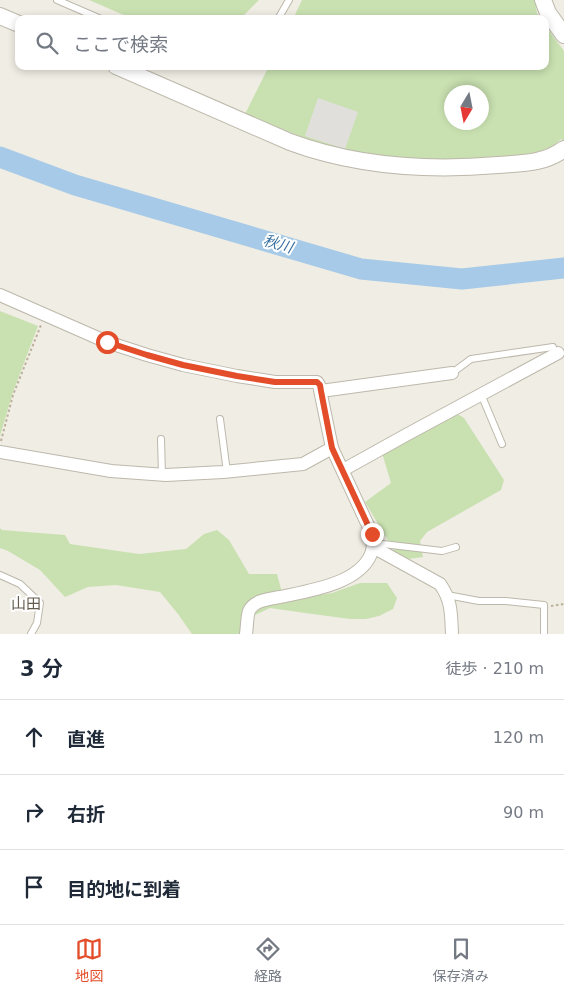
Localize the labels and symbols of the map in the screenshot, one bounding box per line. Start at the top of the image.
north arrow [444,85,489,130]
water label: 秋川 [261,231,297,257]
route start [96,331,119,354]
route end [361,523,384,546]
district label: 山田 [11,595,41,613]

